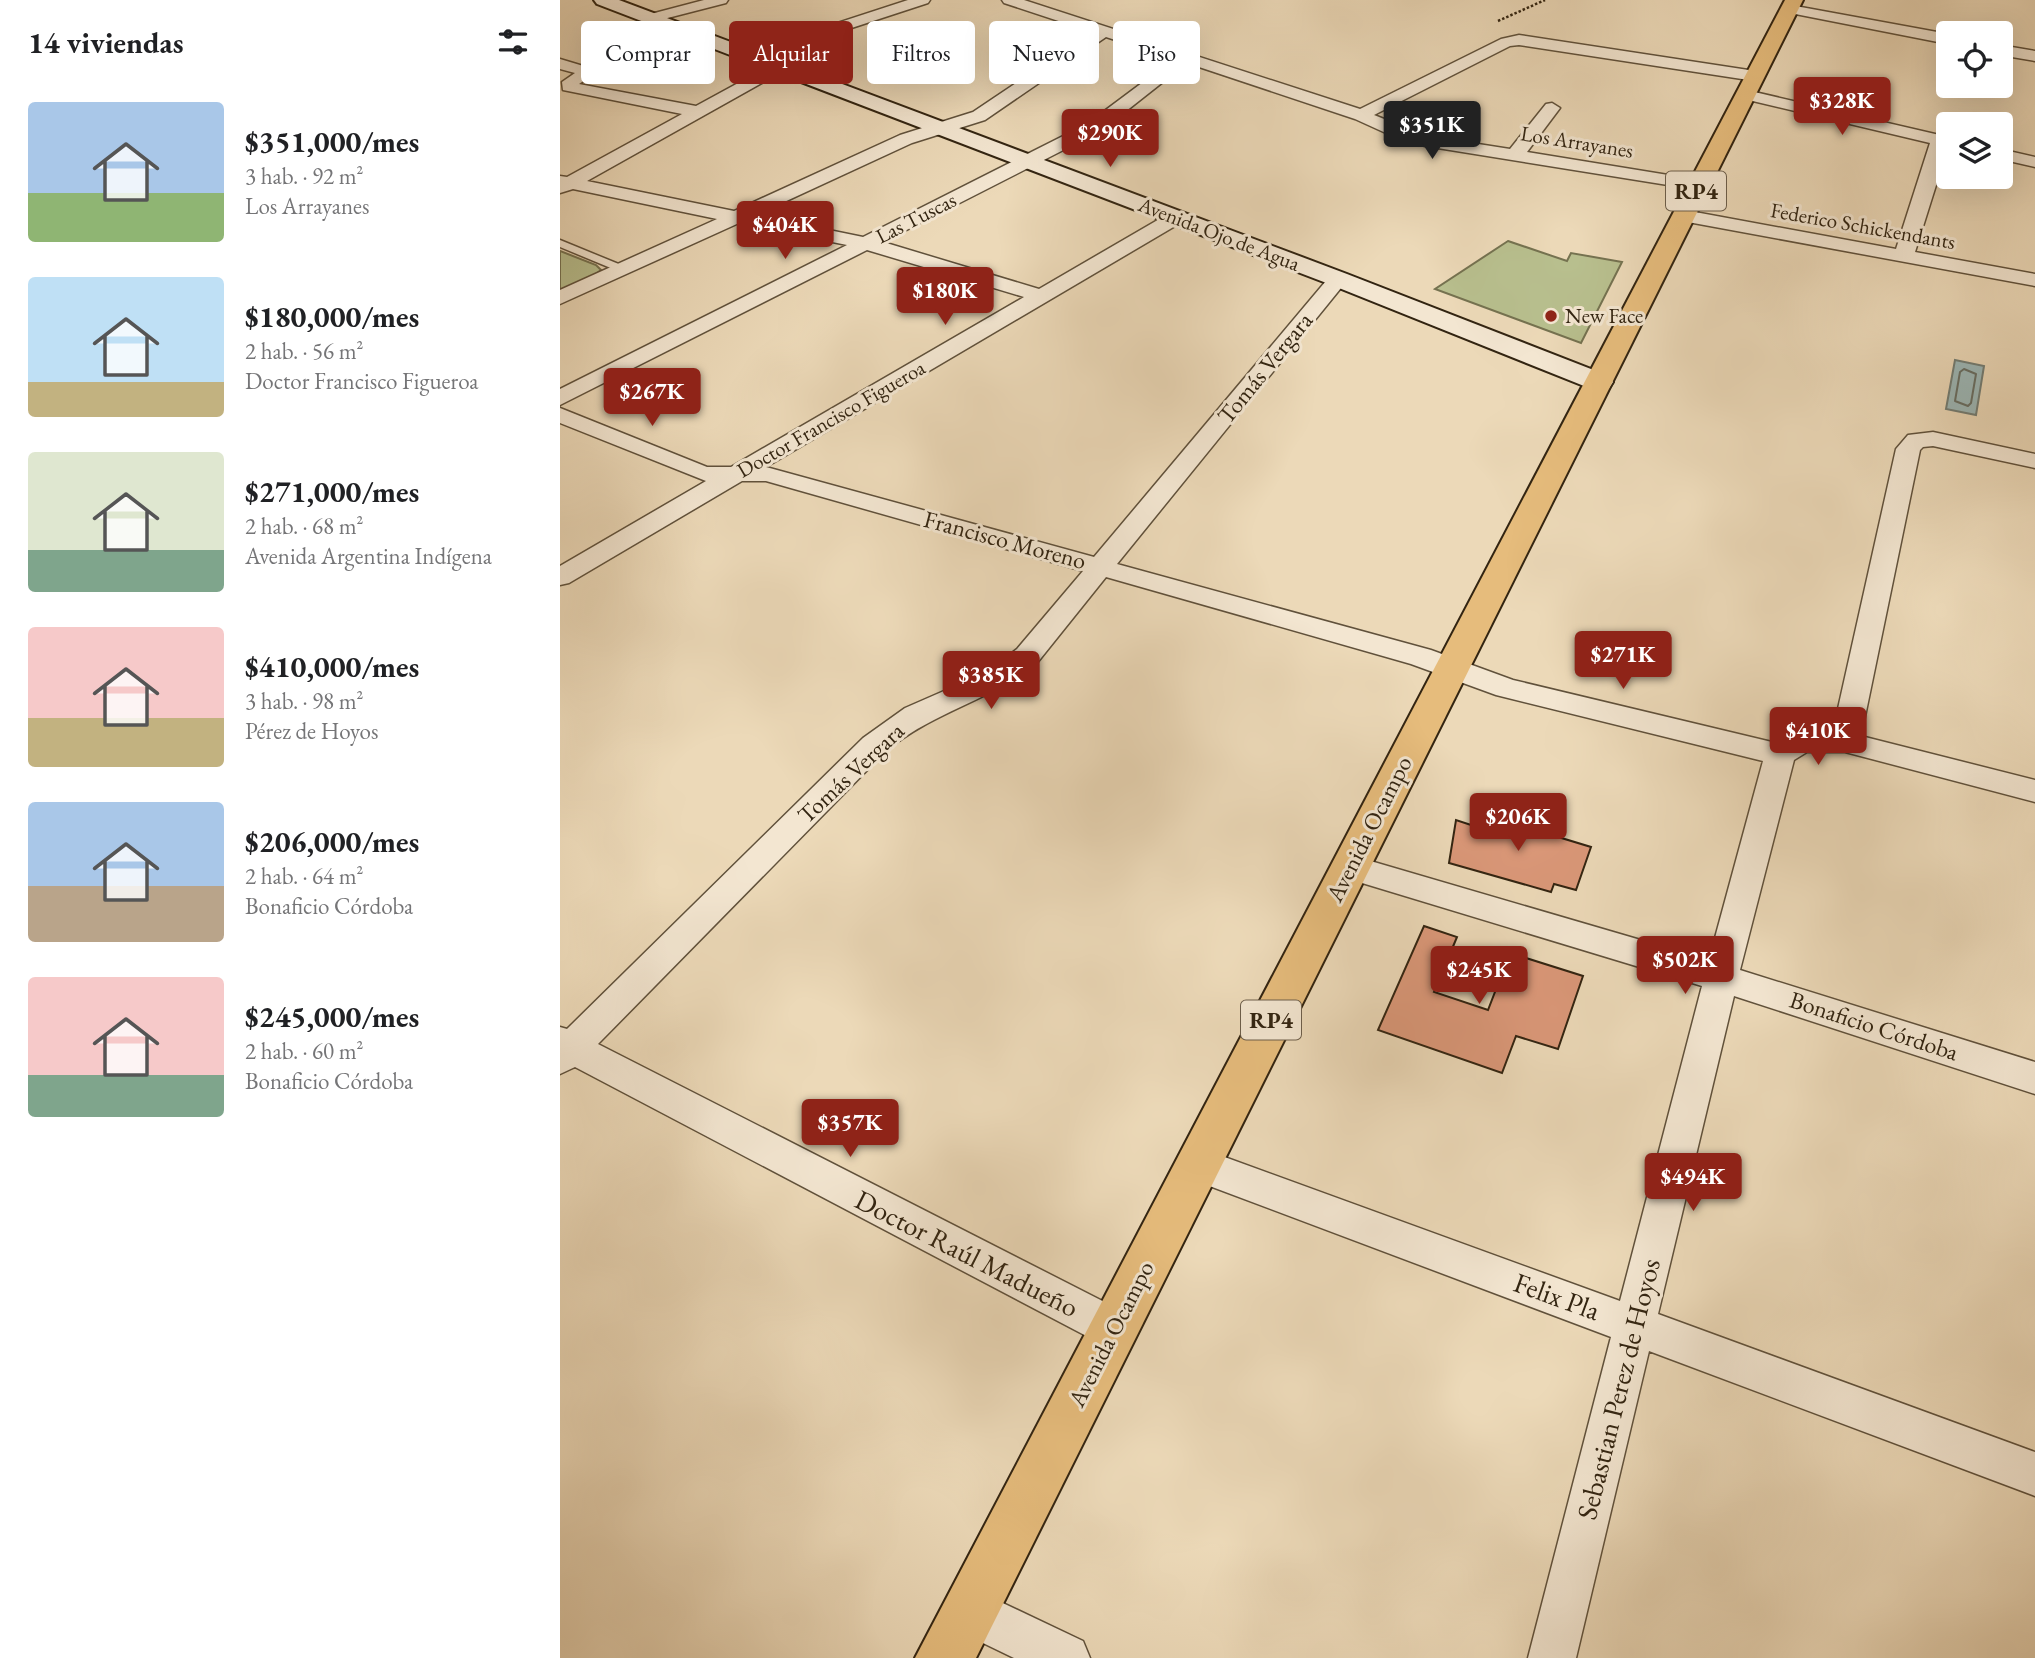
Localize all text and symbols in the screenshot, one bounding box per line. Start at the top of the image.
chip: Comprar [581,21,715,84]
chip: Alquilar [729,21,853,84]
chip: Filtros [867,21,975,84]
chip: Nuevo [989,21,1099,84]
chip: Piso [1113,21,1200,84]
map controls [1936,21,2013,189]
button: locate [1936,21,2013,98]
text: 14 viviendas [28,23,184,62]
icon: filters [494,23,532,61]
pin: $328K [1793,78,1891,137]
text: $328K [1810,85,1874,115]
pin: $351K [1383,102,1481,161]
text: $351K [1400,109,1464,139]
pin: $290K [1061,110,1159,169]
button: layers [1936,112,2013,189]
text: $290K [1078,117,1142,147]
street label: Los Arrayanes [1519,119,1636,164]
text: $351,000/mes [245,122,419,161]
icon: home [84,130,168,214]
text: 3 hab. · 92 m² [245,161,364,191]
road number: RP4 [1666,172,1726,210]
street label: Las Tuscas [871,186,961,249]
street label: Avenida Ojo de Agua [1134,190,1304,277]
text: Los Arrayanes [245,191,370,221]
street label: Federico Schickendants [1769,196,1958,255]
pin: $404K [736,202,834,261]
text: $404K [753,209,817,239]
pin: $180K [896,268,994,327]
text: $180K [913,275,977,305]
text: $180,000/mes [245,297,419,336]
place label: New Face [1565,302,1643,329]
icon: home [84,305,168,389]
street label: Tomás Vergara [1210,305,1319,430]
marker: New Face [1543,308,1559,324]
text: 2 hab. · 56 m² [245,336,364,366]
street label: Doctor Francisco Figueroa [732,353,930,484]
text: Doctor Francisco Figueroa [245,366,478,396]
pin: $267K [603,368,701,428]
text: $267K [620,376,684,406]
text: $271,000/mes [245,472,419,511]
icon: home [84,480,168,564]
street label: Francisco Moreno [921,503,1090,576]
text: 2 hab. · 68 m² [245,511,364,541]
text: Avenida Argentina Indígena [245,541,492,571]
pin: $271K [1574,632,1672,691]
text: $271K [1591,639,1655,669]
text: $410,000/mes [245,647,419,686]
pin: $385K [942,652,1040,711]
icon: home [84,655,168,739]
text: $385K [959,659,1023,689]
text: 3 hab. · 98 m² [245,686,364,716]
pin: $410K [1769,708,1867,767]
street label: Tomás Vergara [791,715,911,830]
text: $410K [1786,715,1850,745]
text: Pérez de Hoyos [245,716,378,746]
street label: Avenida Ocampo [1318,751,1419,908]
pin: $206K [1469,794,1567,853]
text: $206K [1486,801,1550,831]
text: $206,000/mes [245,822,419,861]
icon: home [84,830,168,914]
text: 2 hab. · 64 m² [245,861,364,891]
text: Bonaficio Córdoba [245,891,413,921]
pin: $502K [1636,936,1734,996]
text: $502K [1653,944,1717,974]
pin: $245K [1430,946,1528,1006]
text: $245K [1447,954,1511,984]
street label: Bonaficio Córdoba [1786,984,1963,1067]
text: $245,000/mes [245,997,419,1036]
road number: RP4 [1241,1001,1301,1040]
icon: home [84,1005,168,1089]
text: 2 hab. · 60 m² [245,1036,364,1066]
text: Bonaficio Córdoba [245,1066,413,1096]
pin: $357K [801,1100,899,1159]
text: $357K [818,1107,882,1137]
pin: $494K [1644,1154,1742,1213]
text: $494K [1661,1161,1725,1191]
street label: Doctor Raúl Madueño [849,1181,1085,1325]
street label: Sebastian Perez de Hoyos [1568,1255,1668,1523]
street label: Avenida Ocampo [1060,1256,1161,1413]
street label: Felix Pla [1509,1264,1606,1328]

